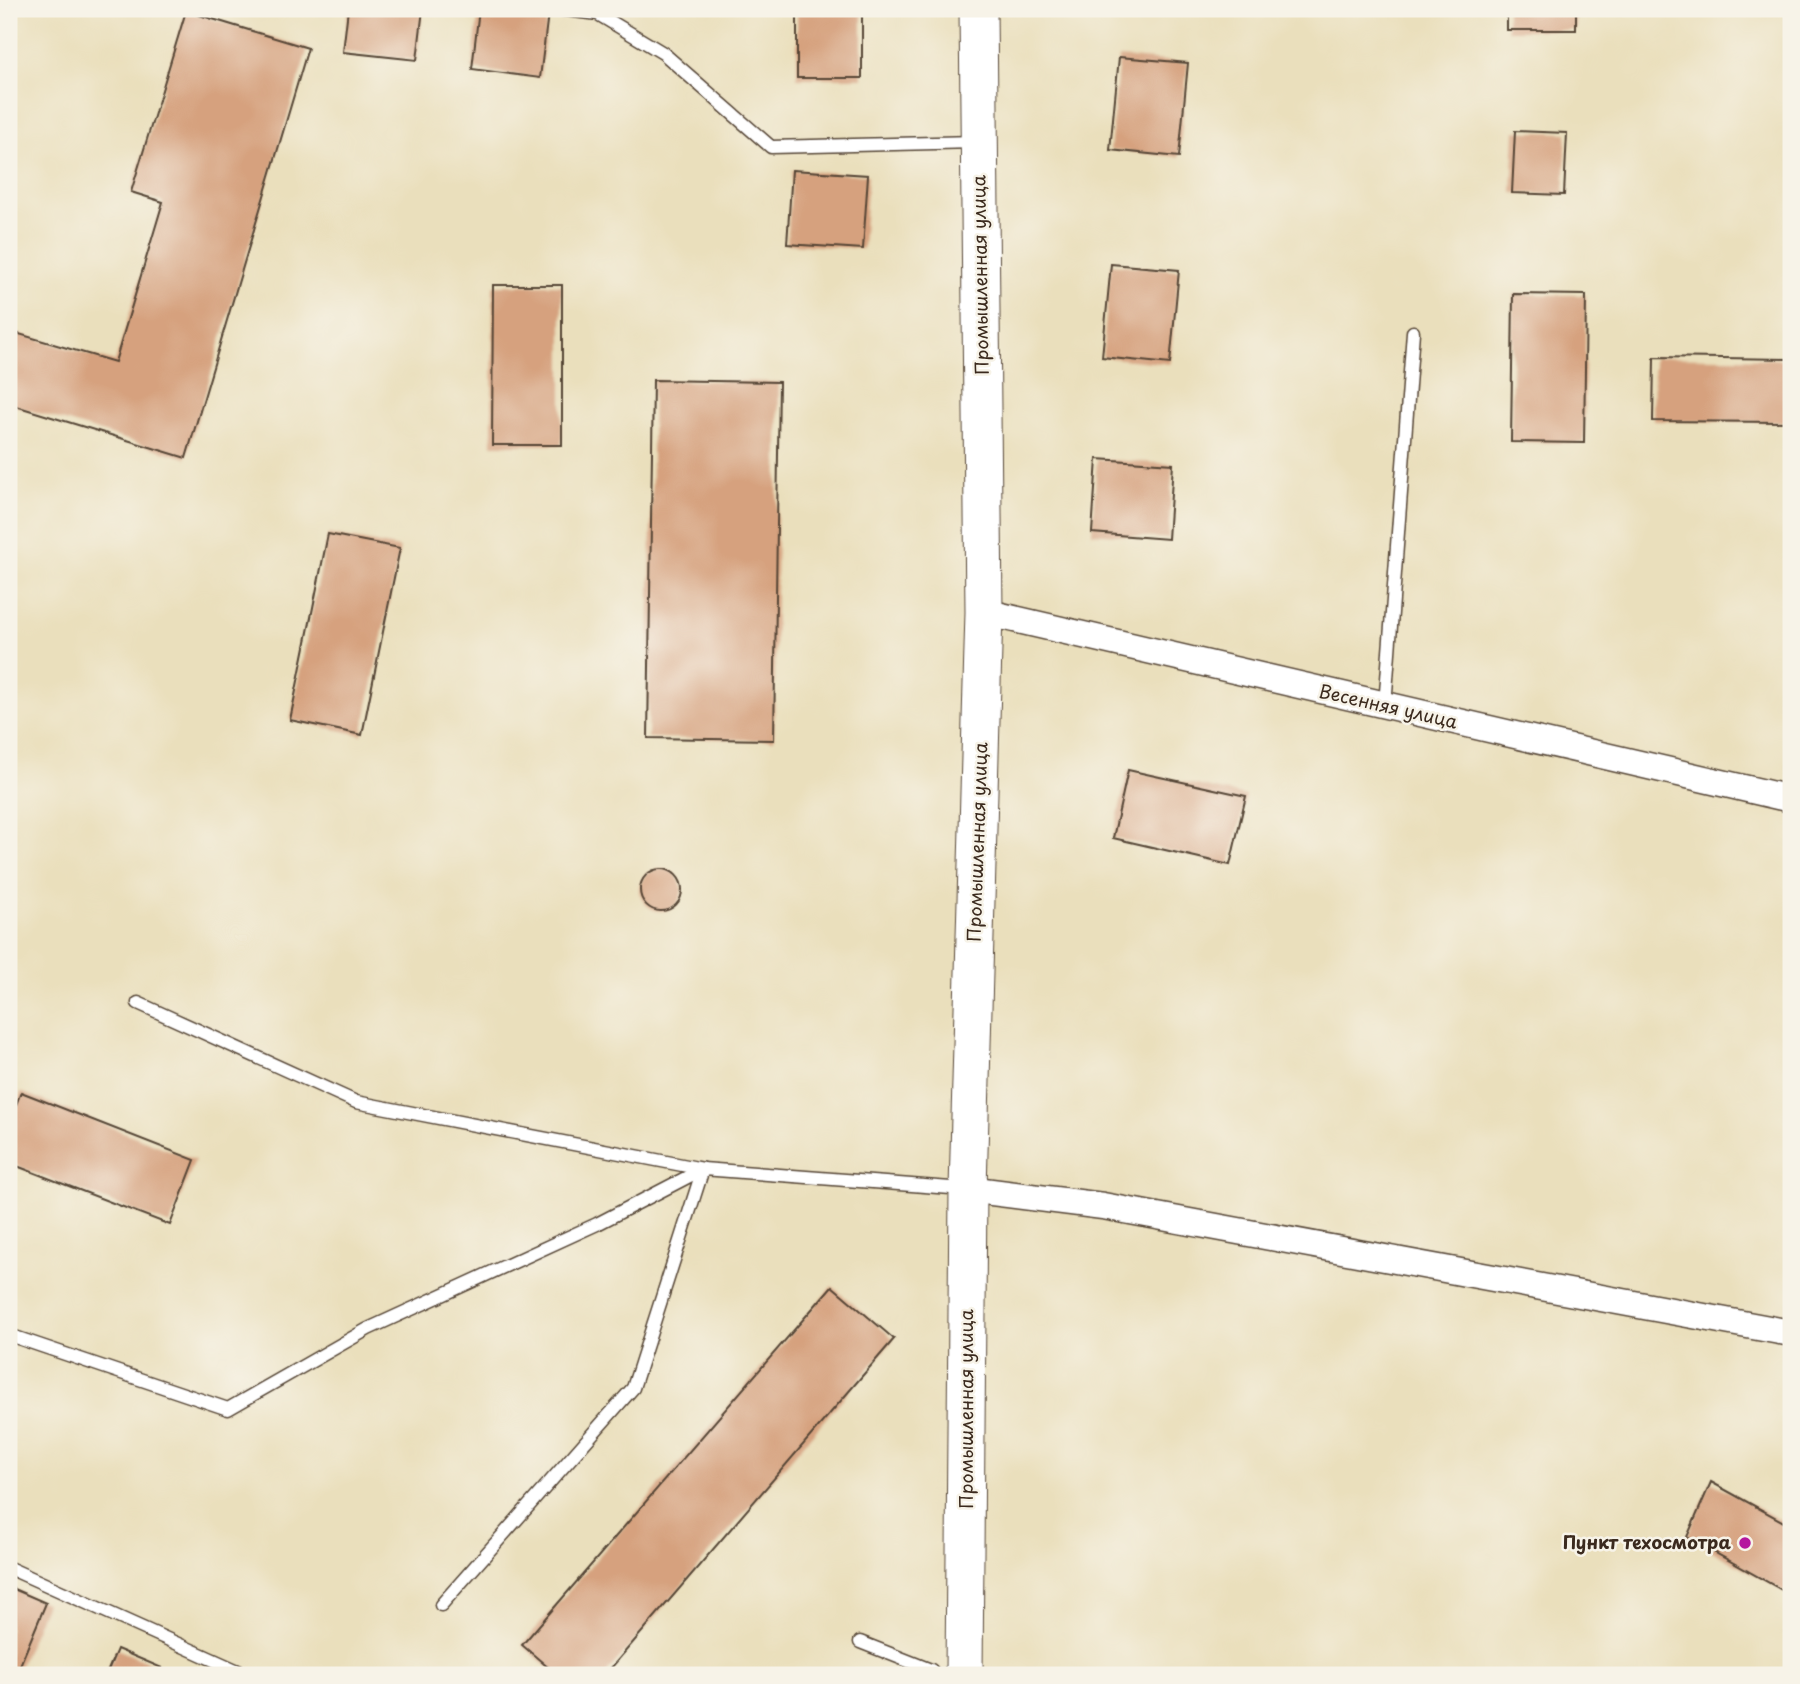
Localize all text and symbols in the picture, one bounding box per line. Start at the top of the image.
street label: Промышленная улица [964,174,995,375]
street label: Весенняя улица [1316,676,1461,735]
street label: Промышленная улица [960,741,994,942]
street label: Промышленная улица [952,1308,979,1509]
place label: Пункт техосмотра [1563,1528,1731,1555]
marker: Пункт техосмотра [1737,1535,1753,1551]

